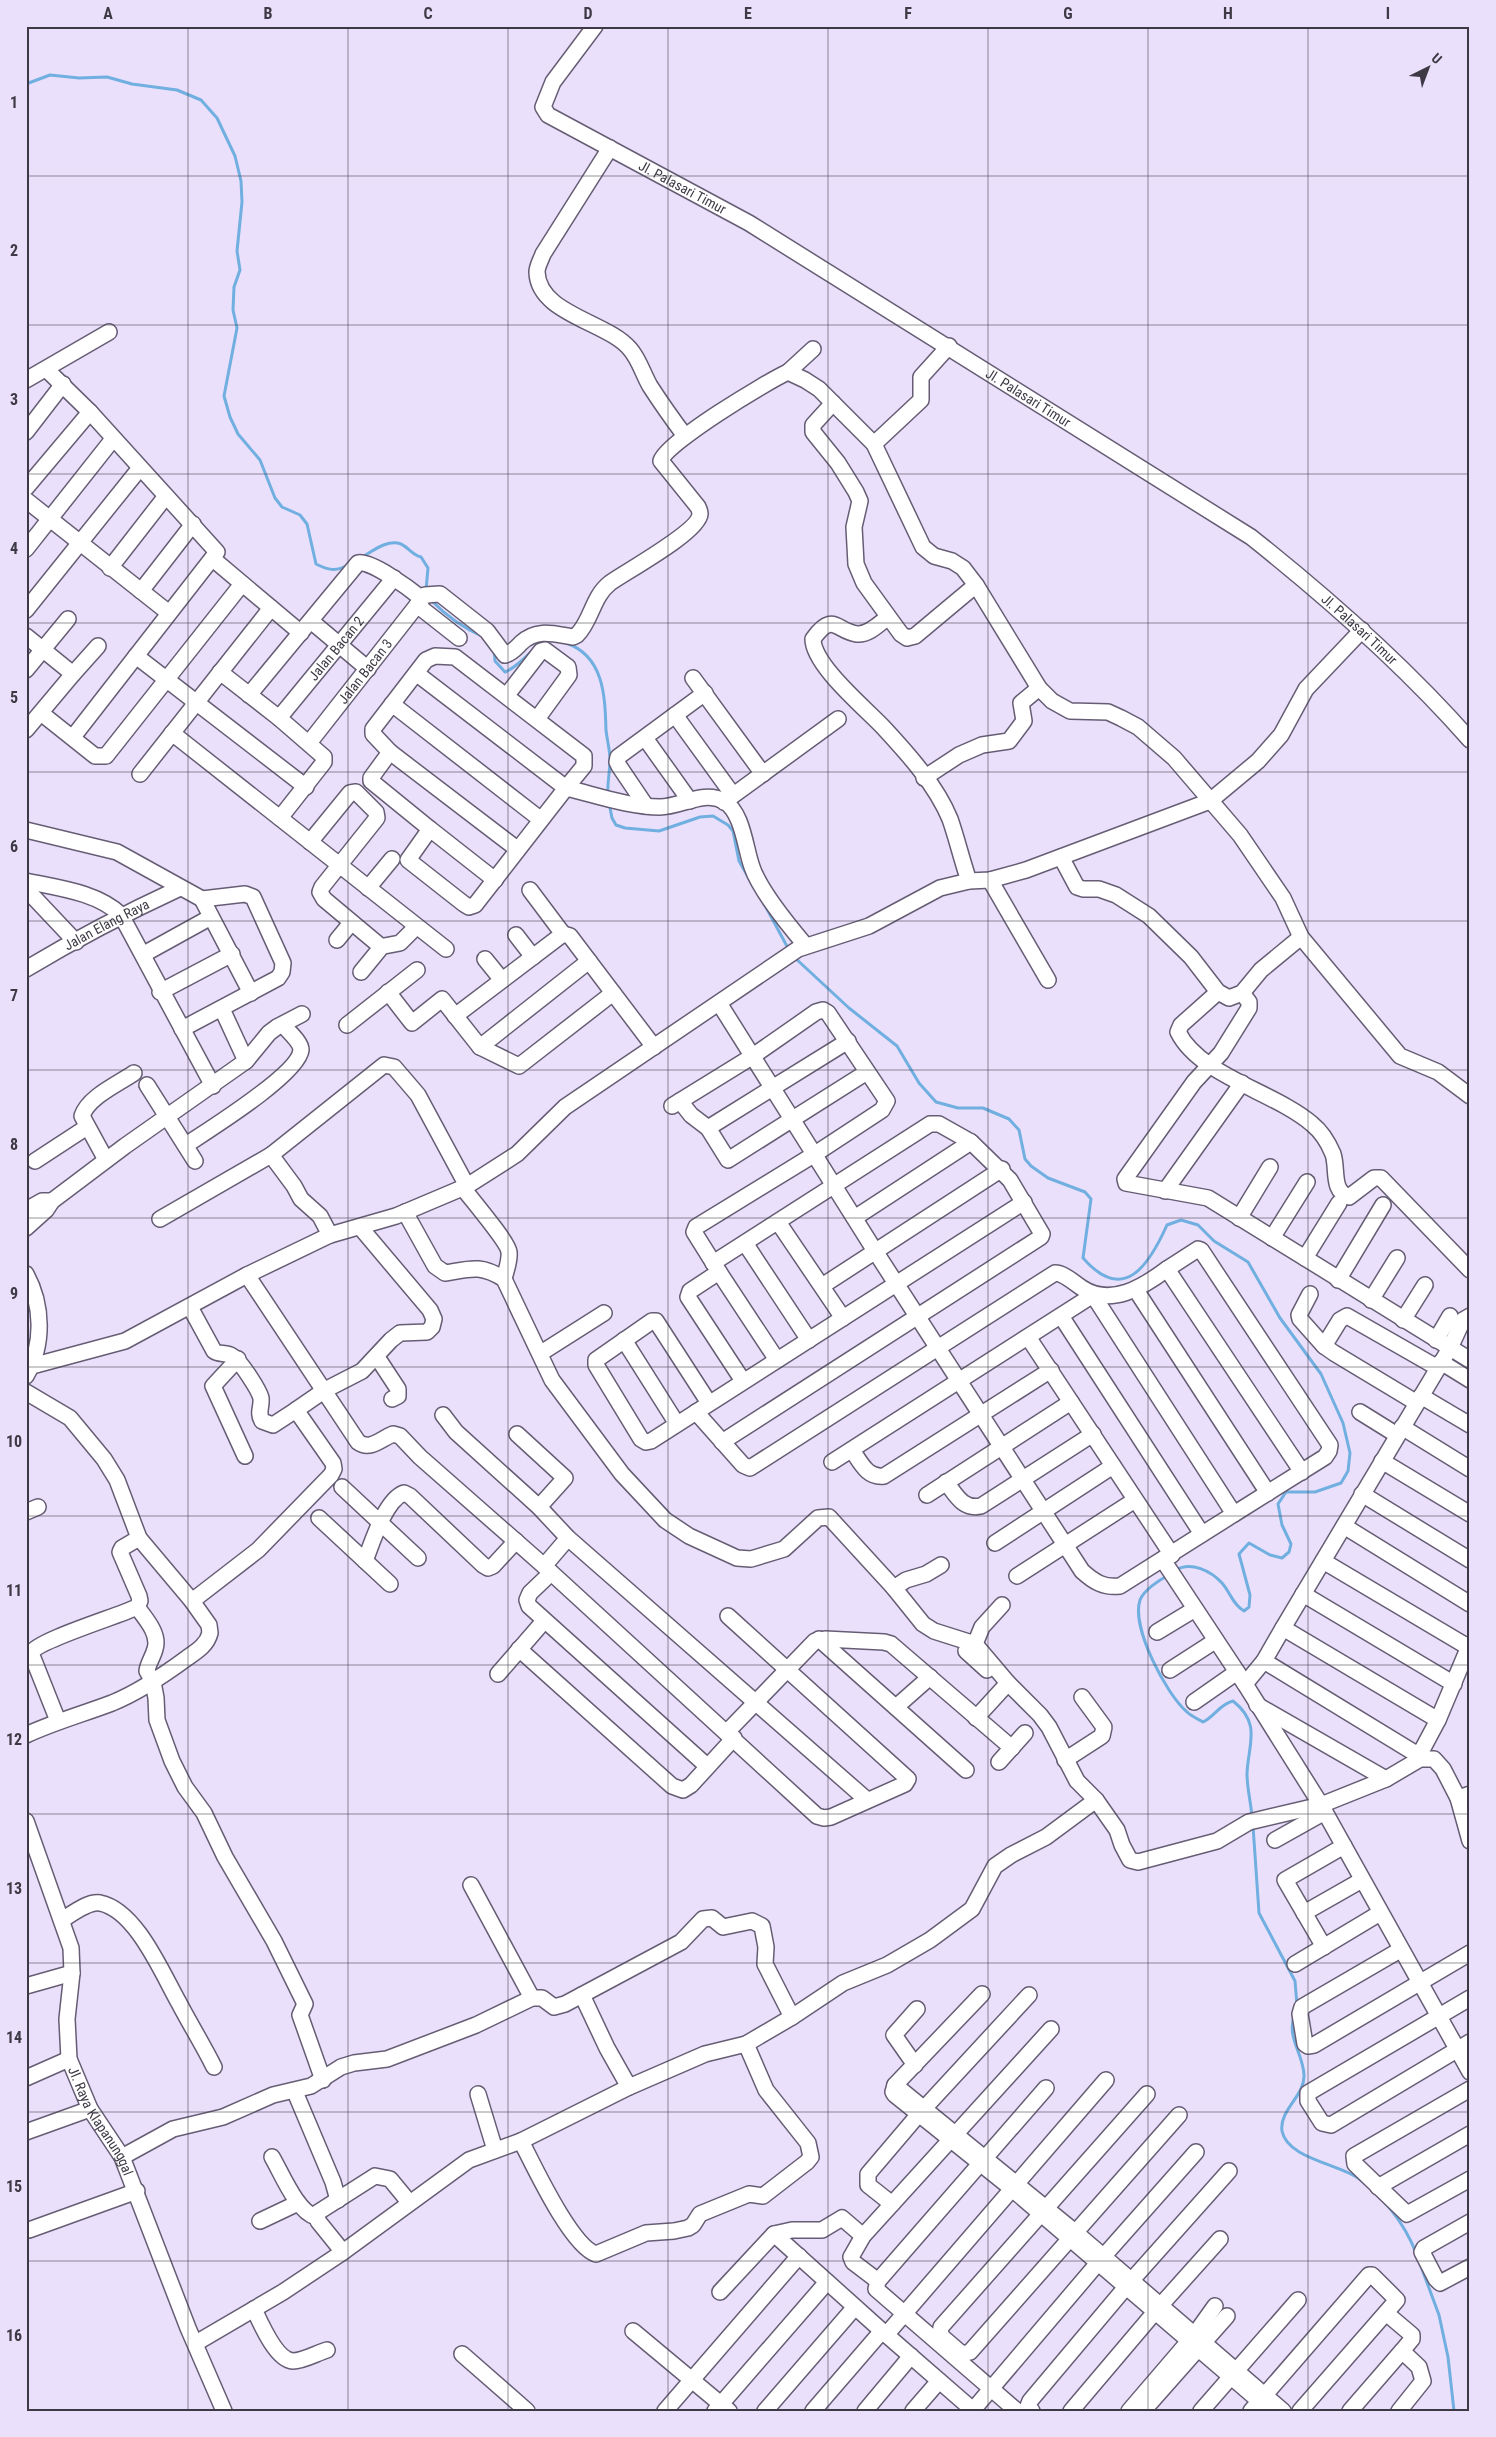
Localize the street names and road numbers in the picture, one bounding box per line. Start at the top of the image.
street label: Jl. Palasari Timur [636,157,729,217]
street label: Jl. Palasari Timur [983,365,1074,430]
street label: Jl. Palasari Timur [1318,591,1401,668]
street label: Jalan Bacan 2 [305,613,367,684]
street label: Jalan Bacan 3 [335,636,395,707]
street label: Jalan Elang Raya [61,896,152,953]
street label: Jl. Raya Klapanunggal [65,2064,136,2178]

